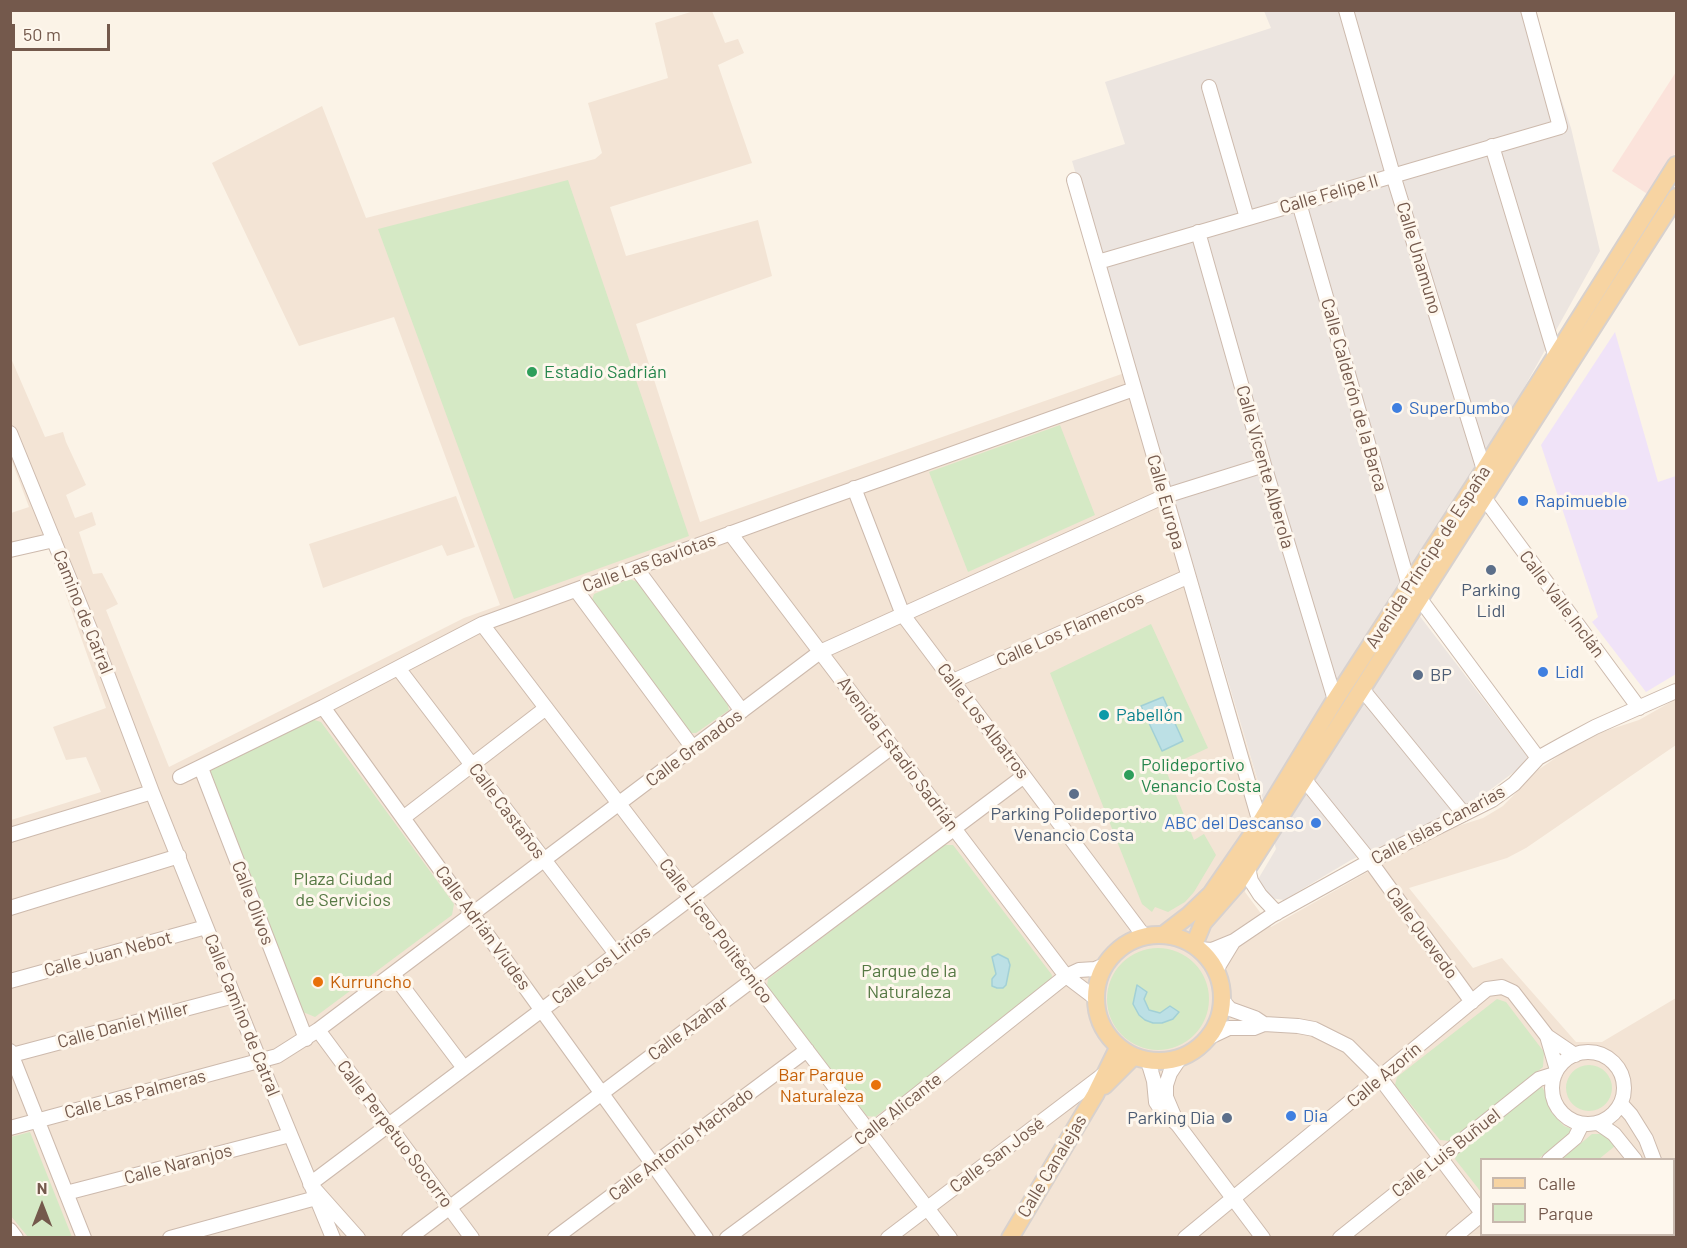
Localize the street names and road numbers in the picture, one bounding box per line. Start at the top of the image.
street label: Calle Felipe II [1277,170,1381,218]
street label: Calle Unamuno [1392,199,1446,317]
street label: Calle Calderón de la Barca [1316,296,1392,494]
street label: Calle Vicente Alberola [1231,383,1299,551]
street label: Calle Europa [1142,452,1190,552]
street label: Avenida Príncipe de España [1361,462,1495,652]
street label: Calle Las Gaviotas [579,529,719,597]
street label: Calle Valle Inclán [1515,546,1609,662]
street label: Camino de Catral [48,547,118,677]
street label: Calle Los Flamencos [993,587,1147,671]
street label: Calle Los Albatros [932,659,1034,783]
street label: Avenida Estadio Sadrián [833,673,963,835]
street label: Calle Granados [641,705,747,791]
street label: Calle Castaños [464,759,550,863]
street label: Calle Islas Canarias [1367,781,1509,869]
street label: Calle Liceo Politécnico [654,854,778,1008]
street label: Calle Olivos [227,858,279,948]
street label: Calle Adrián Viudes [431,862,535,994]
street label: Calle Quevedo [1381,883,1463,983]
street label: Calle Los Lirios [547,921,655,1009]
street label: Calle Juan Nebot [42,927,174,981]
street label: Calle Camino de Catral [200,931,284,1099]
street label: Calle Azahar [644,991,732,1065]
street label: Calle Daniel Miller [55,997,191,1053]
street label: Calle Azorín [1342,1038,1426,1112]
street label: Calle Perpetuo Socorro [332,1056,458,1212]
street label: Calle Las Palmeras [62,1065,208,1123]
street label: Calle Alicante [850,1068,946,1150]
street label: Calle Antonio Machado [604,1082,758,1206]
street label: Calle Luis Buñuel [1387,1104,1505,1202]
street label: Calle Canalejas [1013,1111,1091,1221]
street label: Calle San José [945,1112,1049,1198]
street label: Calle Naranjos [122,1139,234,1189]

